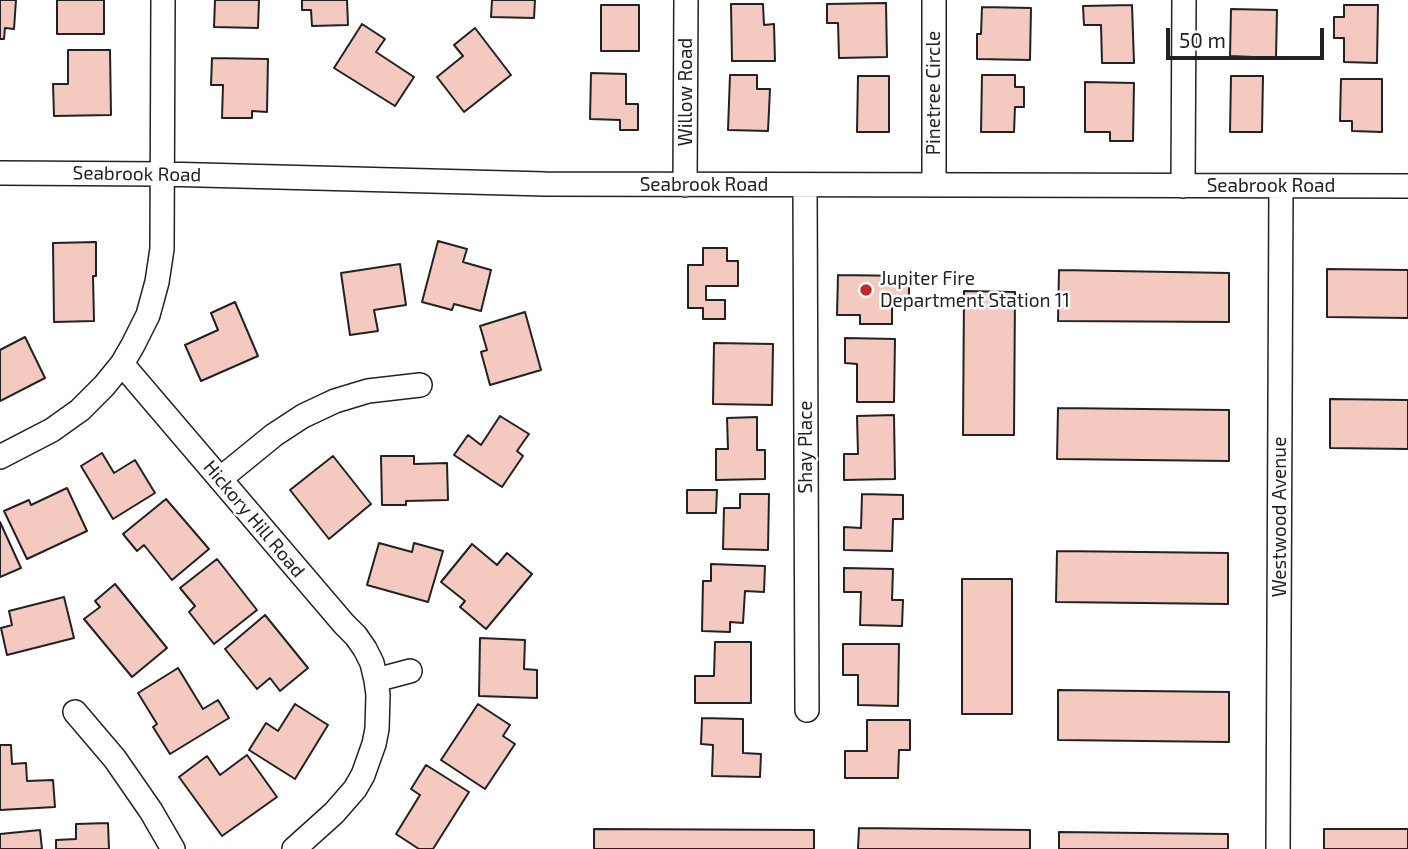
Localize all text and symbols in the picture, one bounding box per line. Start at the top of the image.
scale bar [1170,14,1328,58]
text: 50 m [1179,27,1226,52]
street label: Pinetree Circle [923,31,945,155]
street label: Willow Road [675,38,697,146]
street label: Seabrook Road [72,161,202,187]
street label: Seabrook Road [640,174,768,196]
street label: Seabrook Road [1207,175,1335,197]
place label: Jupiter Fire Department Station 11 [880,268,1070,312]
marker: Jupiter Fire Department Station 11 [858,282,874,298]
street label: Shay Place [795,400,817,494]
street label: Westwood Avenue [1269,437,1291,597]
street label: Hickory Hill Road [199,456,309,582]

